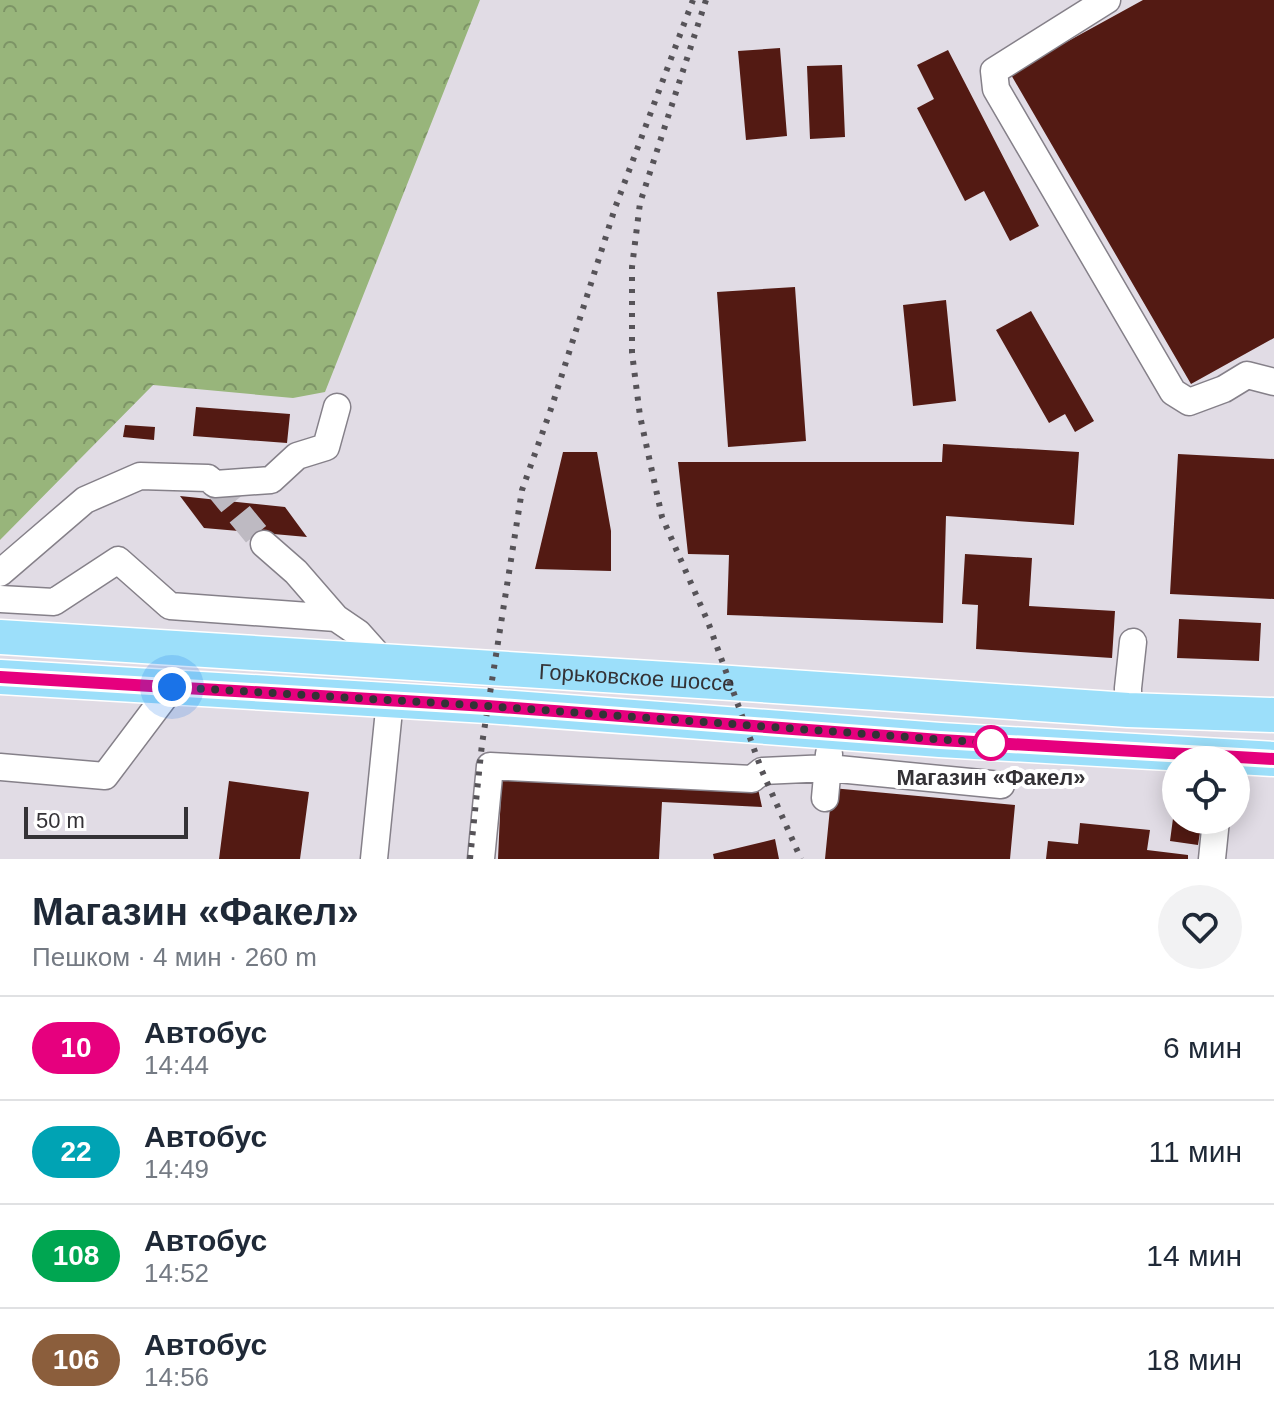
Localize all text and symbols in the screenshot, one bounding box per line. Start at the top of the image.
street label: Горьковское шоссе [538,658,735,696]
your location [152,667,192,707]
marker: Магазин «Факел» [974,726,1008,760]
map controls [1162,746,1250,834]
button: locate [1162,746,1250,834]
place label: Магазин «Факел» [896,765,1086,790]
scale bar [24,803,188,839]
text: 50 m [36,808,85,833]
button: heart [1158,885,1242,969]
text: Магазин «Факел» [32,891,359,933]
text: Пешком · 4 мин · 260 m [32,942,317,972]
text: Автобус [144,1016,267,1049]
text: 6 мин [1163,1031,1242,1064]
text: 10 [60,1032,92,1063]
text: 14:44 [144,1050,209,1080]
text: Автобус [144,1120,267,1153]
text: 11 мин [1149,1135,1242,1168]
text: 22 [60,1136,92,1167]
text: 14:49 [144,1154,209,1184]
text: Автобус [144,1224,267,1257]
text: 14 мин [1146,1239,1242,1272]
text: 108 [53,1240,99,1271]
text: 14:52 [144,1258,209,1288]
text: Автобус [144,1328,267,1361]
text: 18 мин [1146,1343,1242,1376]
text: 106 [53,1344,99,1375]
text: 14:56 [144,1362,209,1392]

